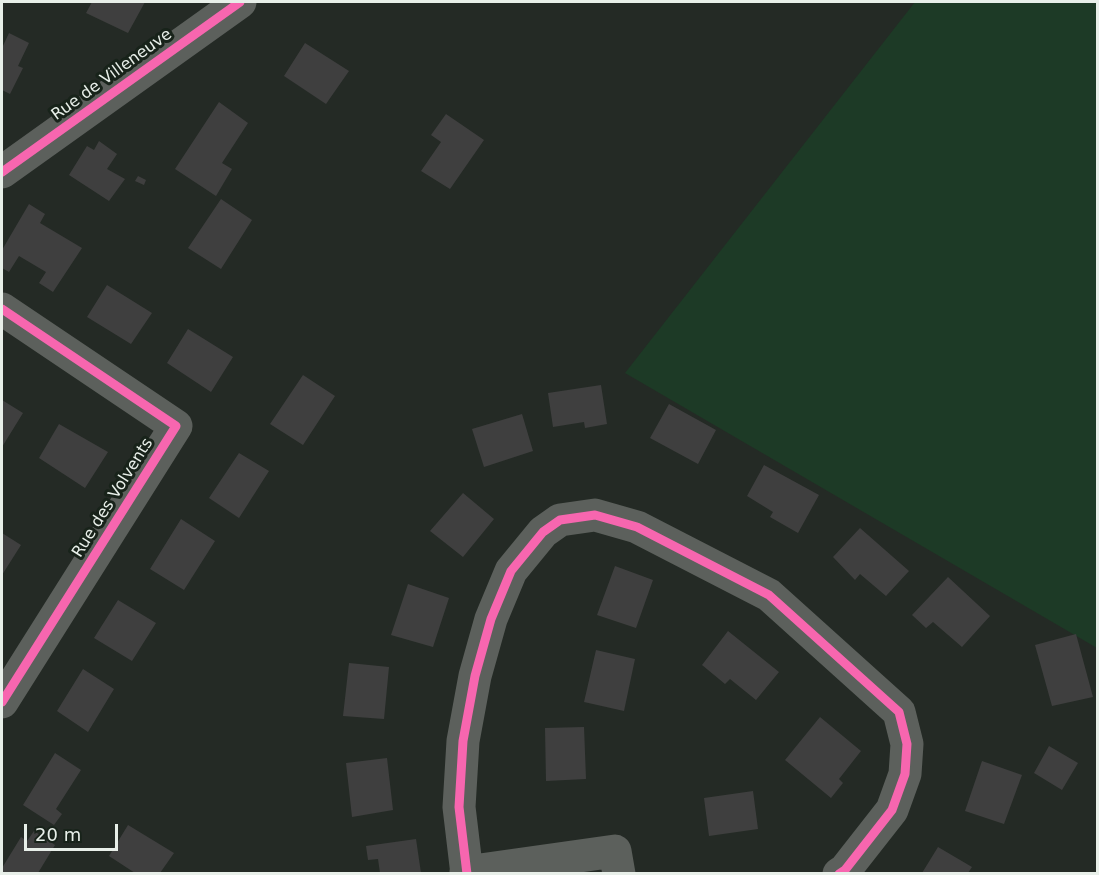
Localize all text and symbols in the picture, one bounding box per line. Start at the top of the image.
street label: Rue de Villeneuve [48,25,176,125]
street label: Rue des Volvents [69,435,157,561]
scale bar [27,812,122,850]
text: 20 m [35,824,81,845]

